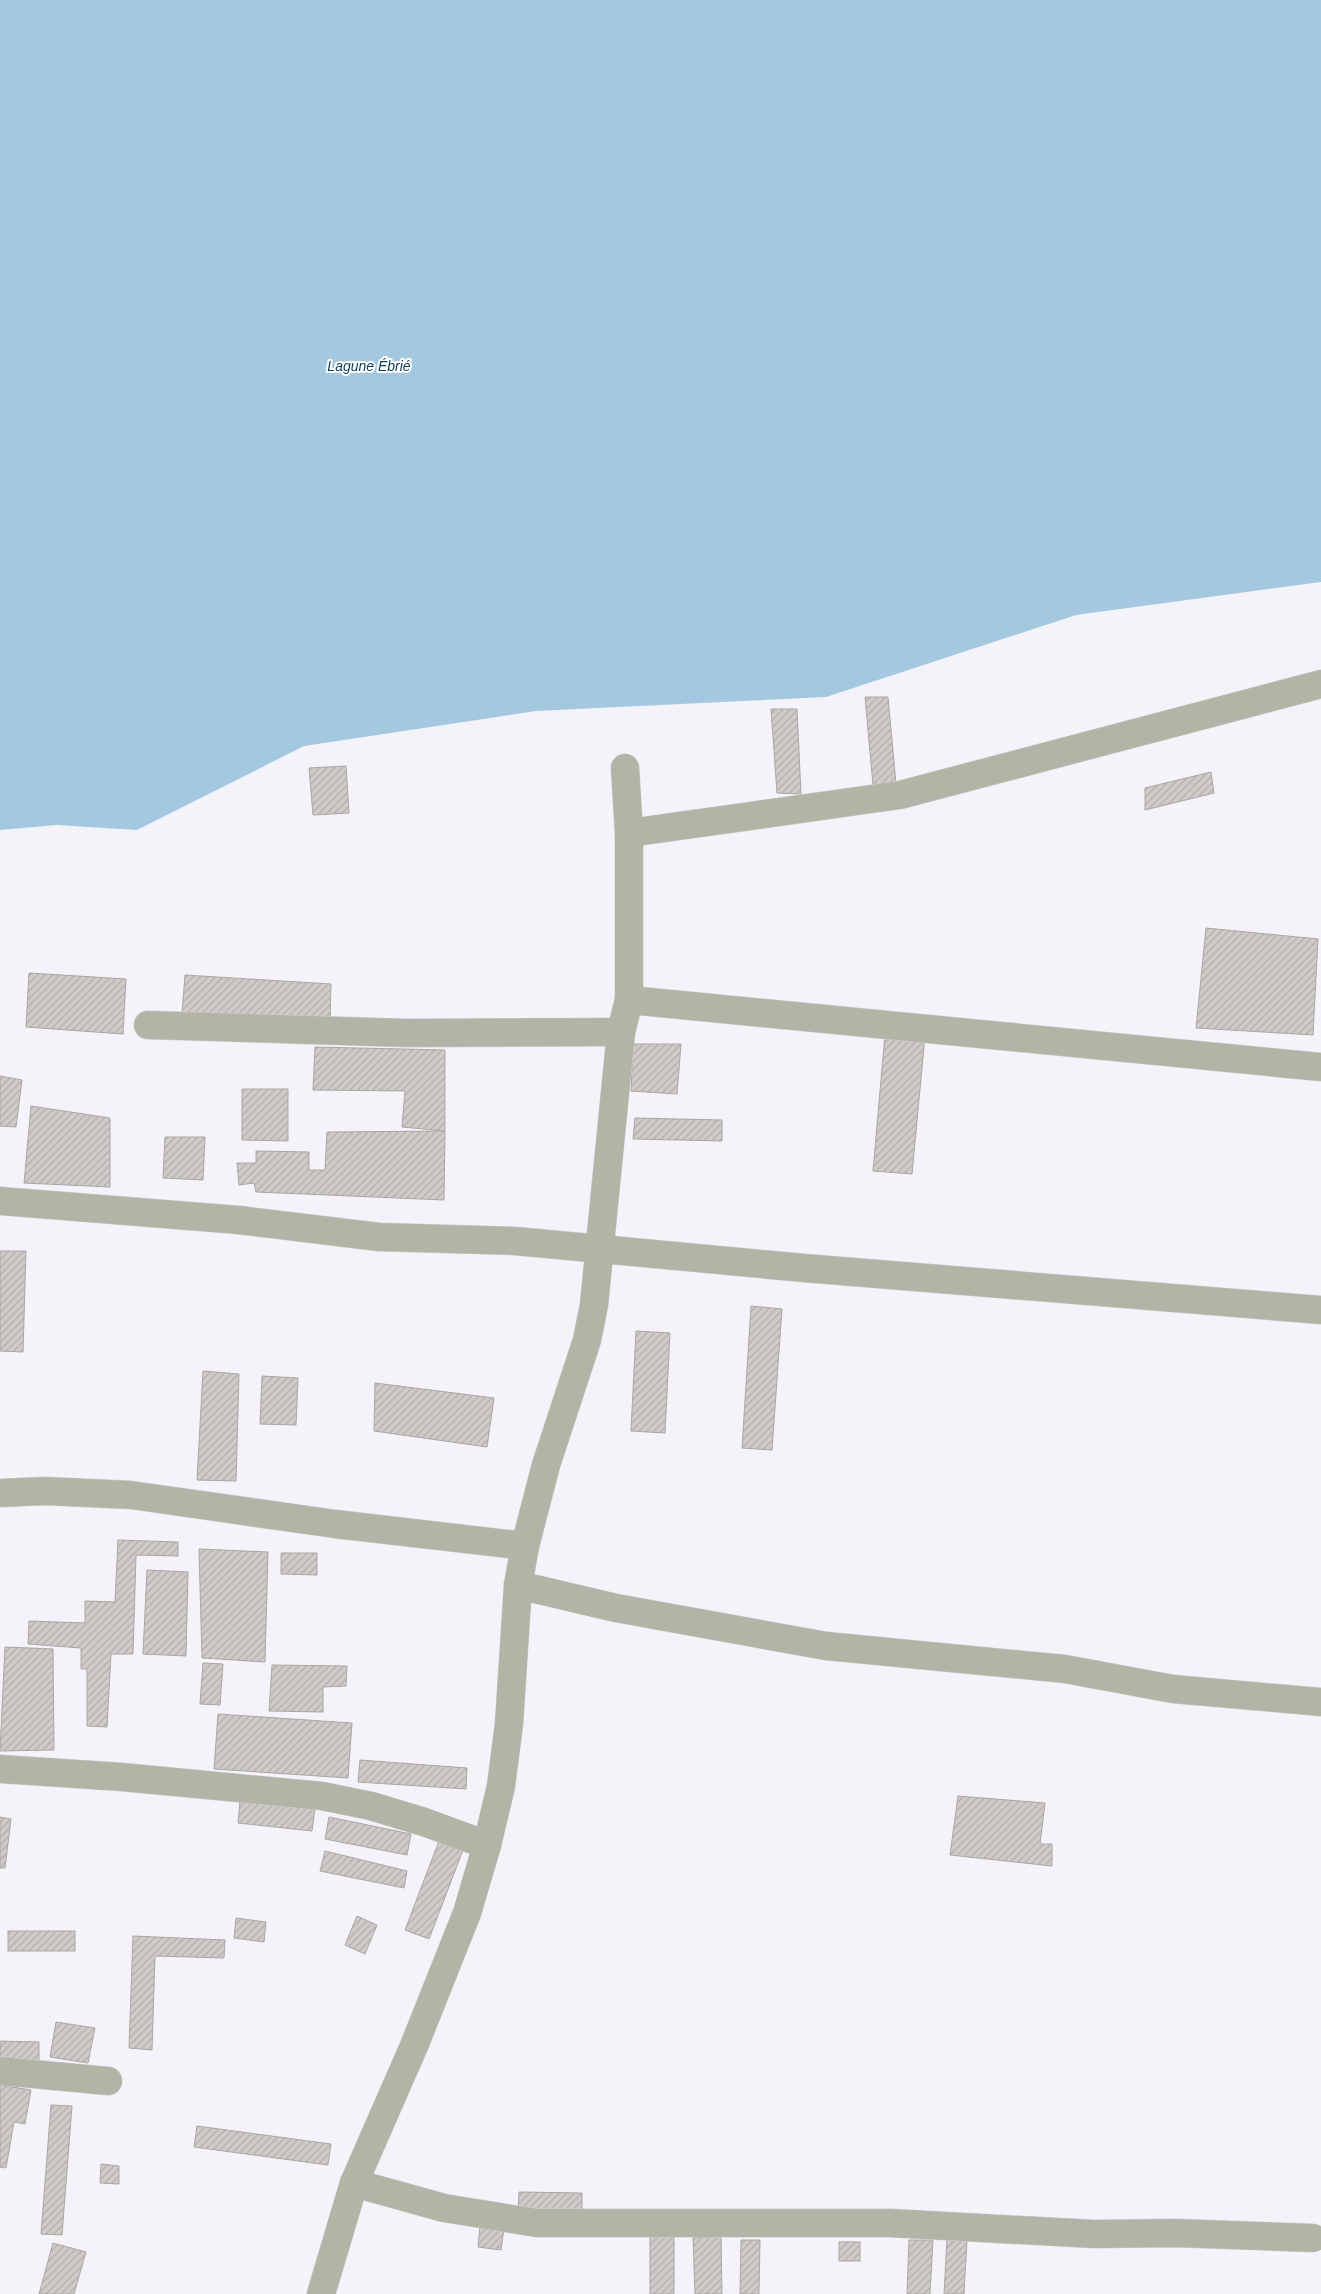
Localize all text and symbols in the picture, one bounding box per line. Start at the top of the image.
water label: Lagune Ébrié [327,358,411,374]

